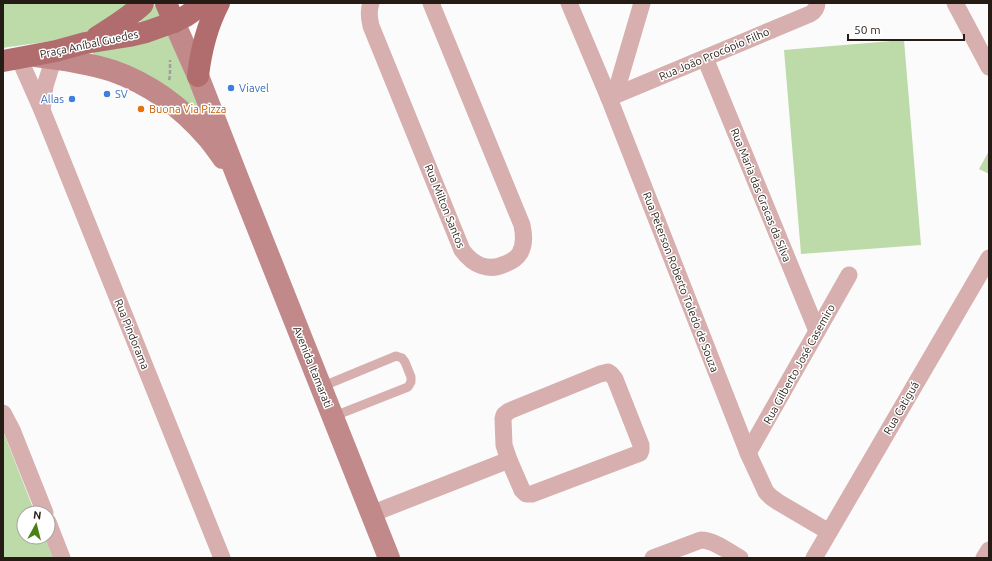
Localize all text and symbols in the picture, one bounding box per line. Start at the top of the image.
scale bar [848,16,964,42]
text: 50 m [854,23,881,36]
street label: Rua João Procópio Filho [657,25,771,83]
street label: Praça Aníbal Guedes [39,28,139,60]
place label: Viavel [239,82,269,94]
marker: Viavel [226,83,236,93]
place label: SV [115,88,128,100]
marker: SV [102,89,112,99]
place label: Allas [41,93,64,105]
marker: Allas [67,94,77,104]
place label: Buona Via Pizza [149,103,226,115]
marker: Buona Via Pizza [136,104,146,114]
street label: Rua Maria das Gracas da Silva [729,126,793,264]
street label: Rua Milton Santos [423,162,467,250]
street label: Rua Peterson Roberto Toledo de Souza [641,190,721,374]
street label: Rua Pindorama [112,297,152,371]
street label: Rua Gilberto José Casemiro [761,302,837,426]
street label: Avenida Itamarati [291,325,335,409]
street label: Rua Catiguá [881,379,921,437]
north arrow [16,505,56,545]
text: N [32,509,42,522]

